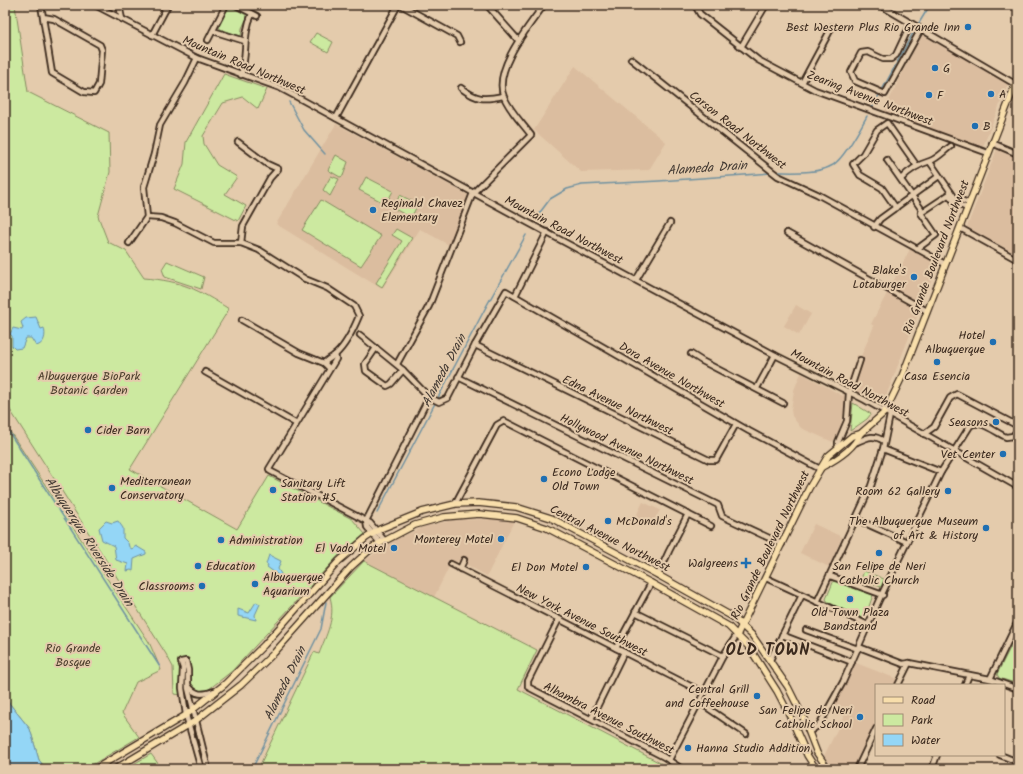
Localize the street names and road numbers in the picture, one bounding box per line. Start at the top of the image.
street label: Mountain Road Northwest [179,31,309,100]
street label: Zearing Avenue Northwest [804,66,936,132]
street label: Carson Road Northwest [685,86,791,175]
street label: Rio Grande Boulevard Northwest [898,177,975,337]
street label: Mountain Road Northwest [501,191,627,270]
street label: Dora Avenue Northwest [615,337,729,414]
street label: Mountain Road Northwest [787,344,913,423]
street label: Edna Avenue Northwest [559,370,677,441]
street label: Hollywood Avenue Northwest [557,409,697,490]
street label: Rio Grande Boulevard Northwest [726,467,815,623]
street label: Central Avenue Northwest [546,500,674,577]
street label: New York Avenue Southwest [513,579,651,662]
street label: Alhambra Avenue Southwest [540,677,678,760]

